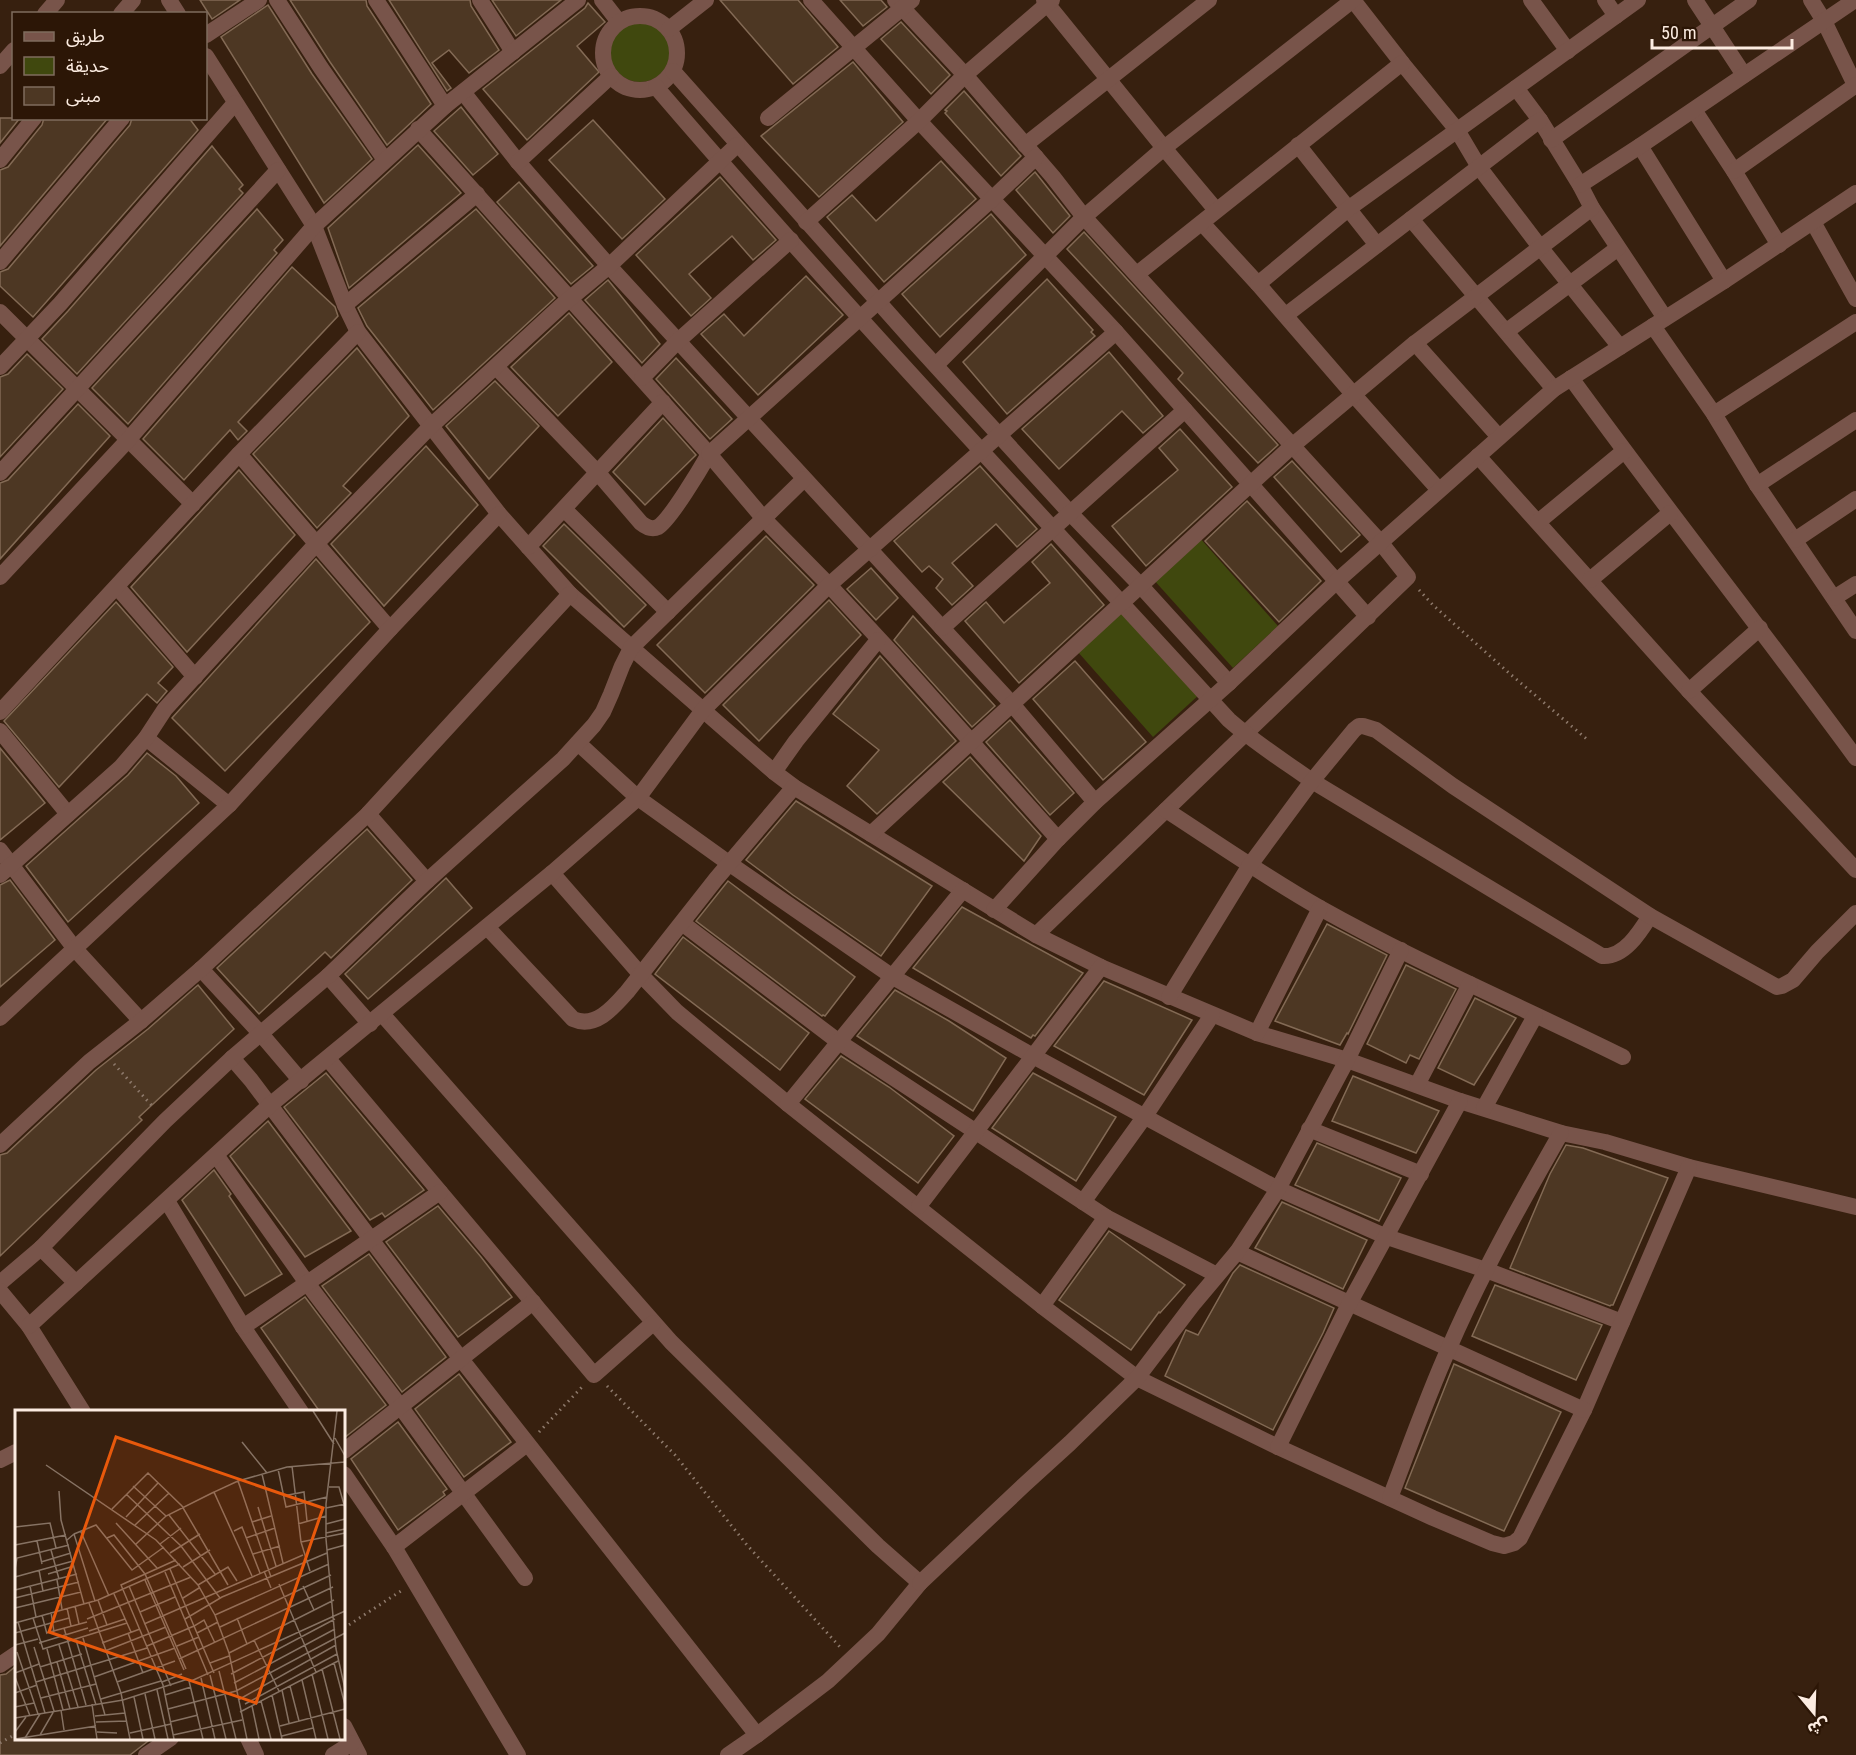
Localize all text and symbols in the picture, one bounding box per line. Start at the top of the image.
legend [12,12,207,120]
scale bar [1652,12,1792,50]
text: 50 m [1661,22,1696,43]
text: طريق [66,25,105,47]
text: حديقة [66,55,109,76]
text: مبنى [66,85,101,107]
inset map [15,1410,345,1740]
north arrow [1784,1683,1844,1743]
text: ش [1805,1714,1832,1739]

